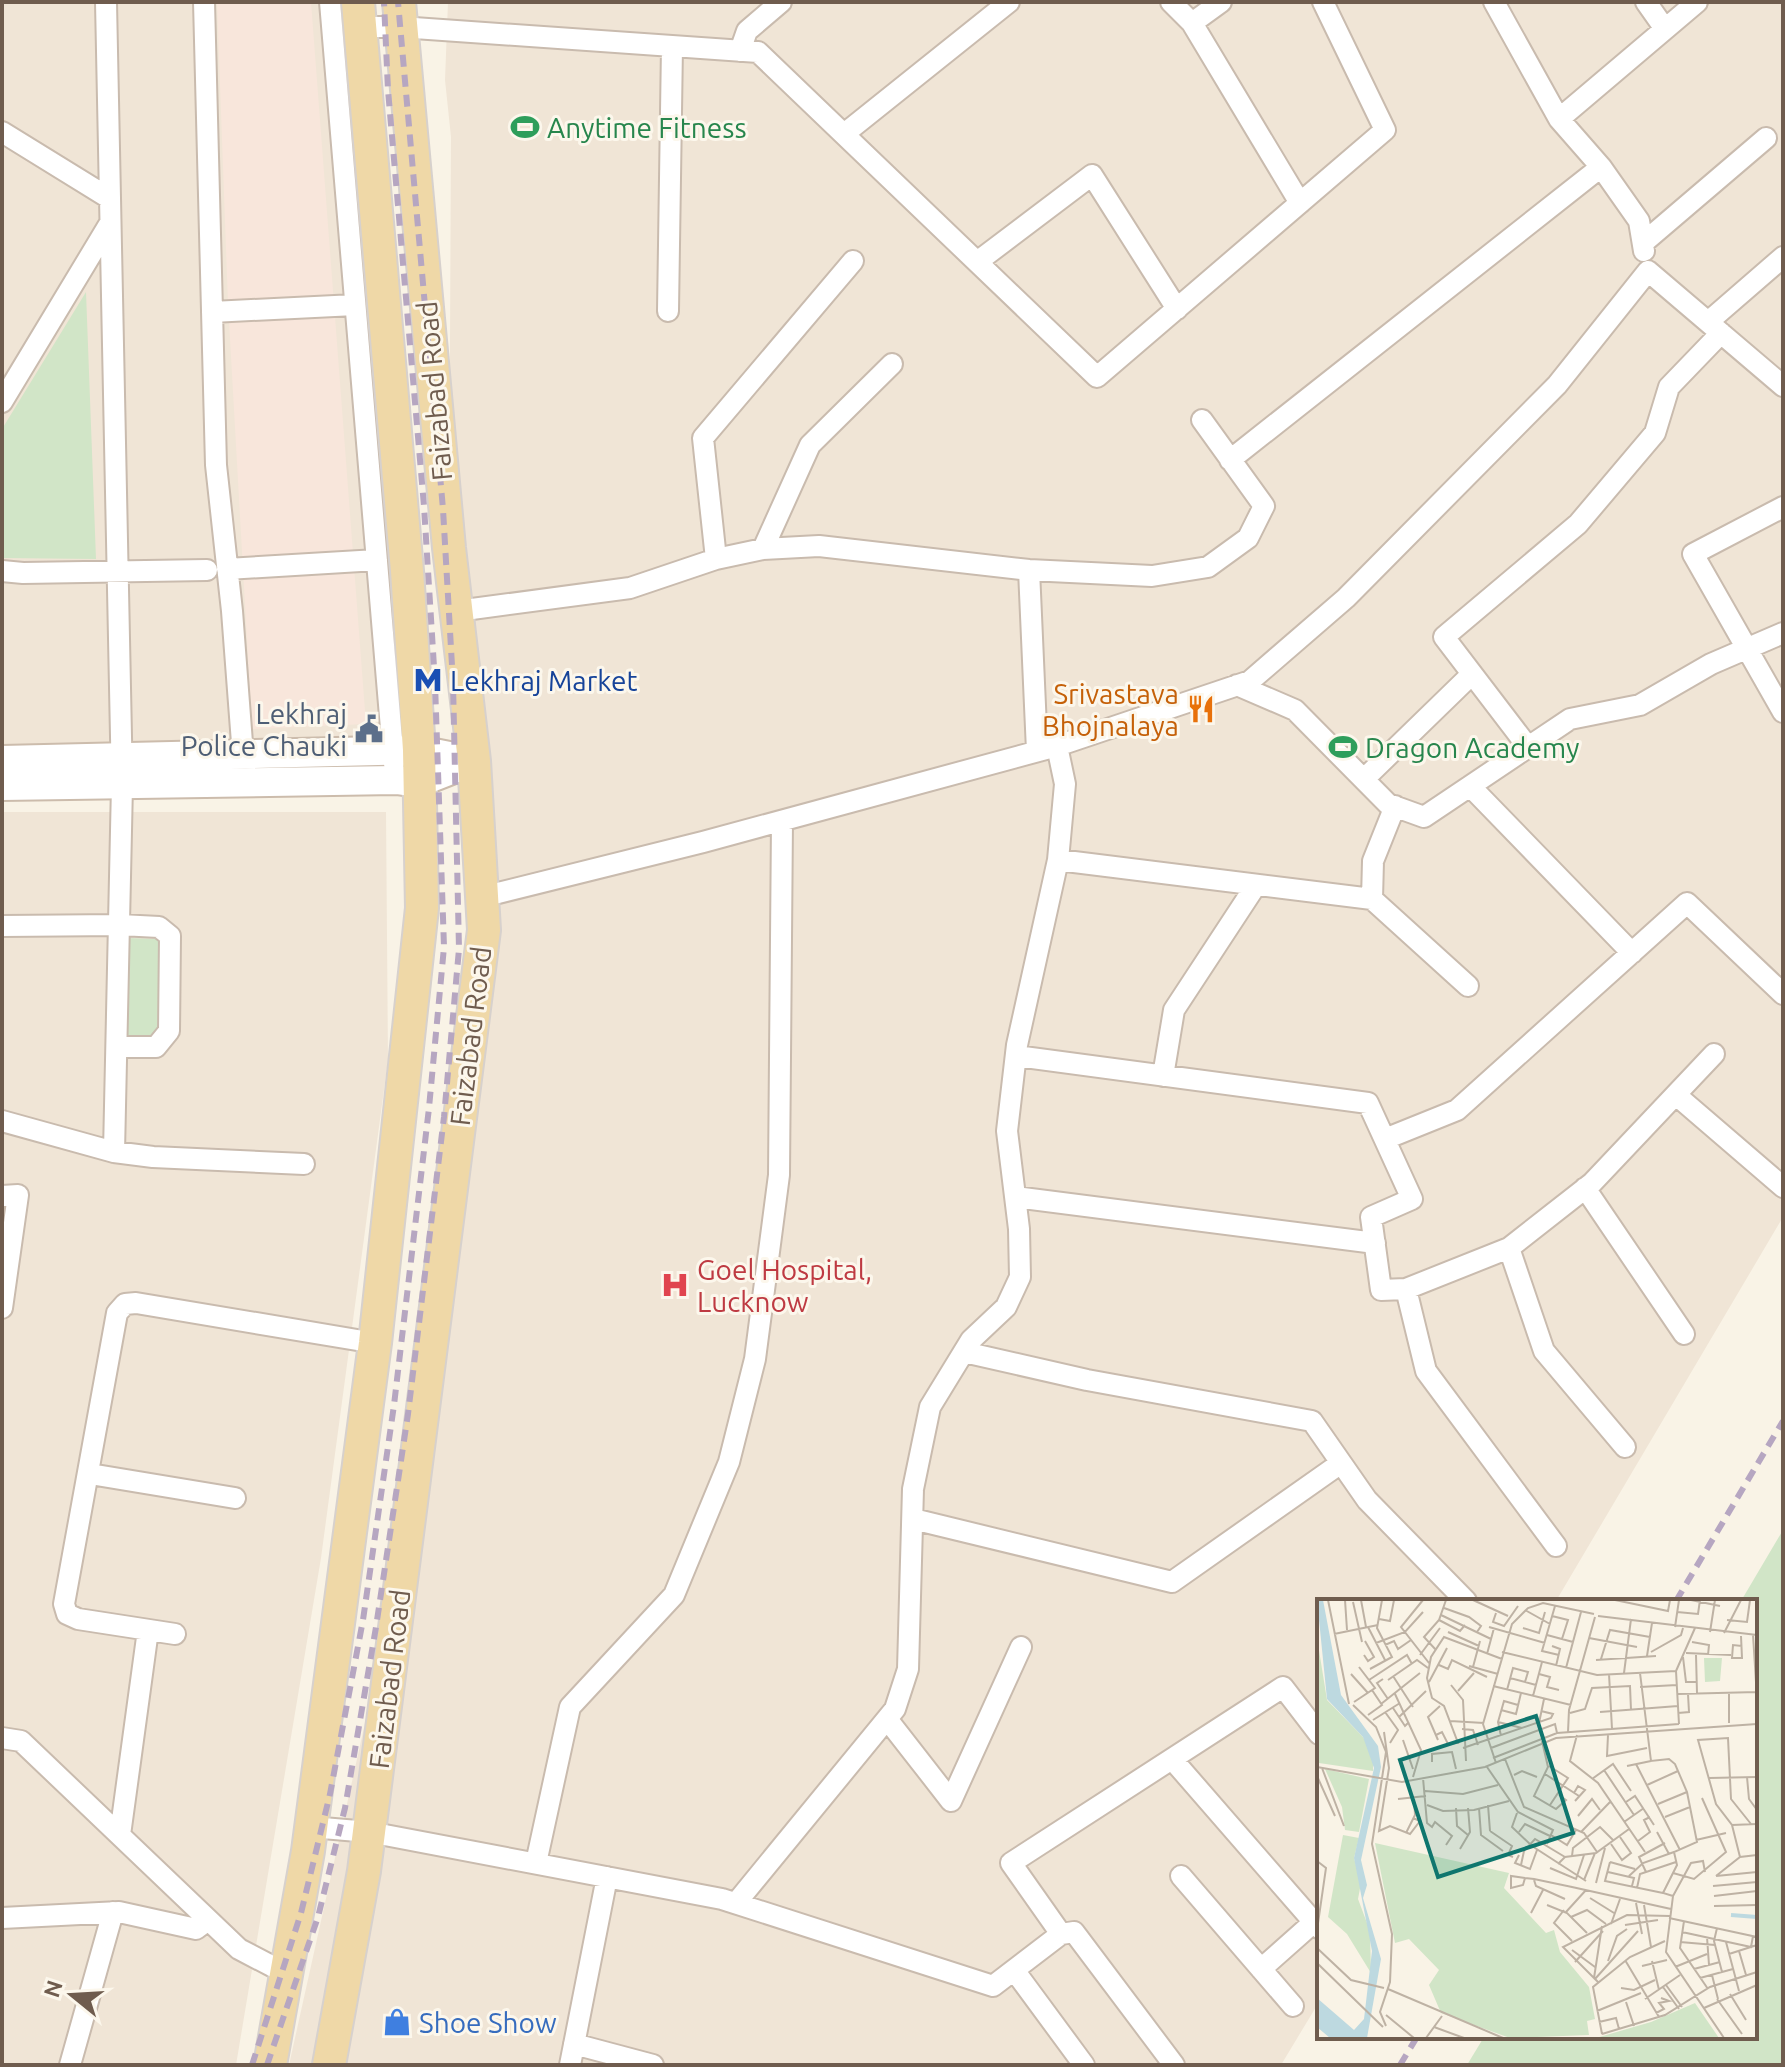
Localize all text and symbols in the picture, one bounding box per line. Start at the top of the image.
sports icon: Anytime Fitness [510,112,540,142]
place label: Anytime Fitness [547,112,747,143]
street label: Faizabad Road [411,300,457,482]
metro station icon: Lekhraj Market [413,665,443,695]
place label: Lekhraj Market [450,665,638,696]
place label: Srivastava Bhojnalaya [1042,678,1179,741]
restaurant icon: Srivastava Bhojnalaya [1186,694,1216,724]
place label: Lekhraj Police Chauki [181,698,347,761]
public building icon: Lekhraj Police Chauki [354,714,384,744]
sports icon: Dragon Academy [1328,732,1358,762]
place label: Dragon Academy [1365,732,1580,763]
street label: Faizabad Road [444,945,496,1127]
place label: Goel Hospital, Lucknow [697,1254,872,1317]
hospital icon: Goel Hospital, Lucknow [660,1270,690,1300]
street label: Faizabad Road [363,1588,415,1770]
inset map [1317,1599,1757,2039]
north arrow [32,1955,112,2035]
text: N [38,1977,67,2000]
shop icon: Shoe Show [382,2007,412,2037]
place label: Shoe Show [419,2007,557,2038]

